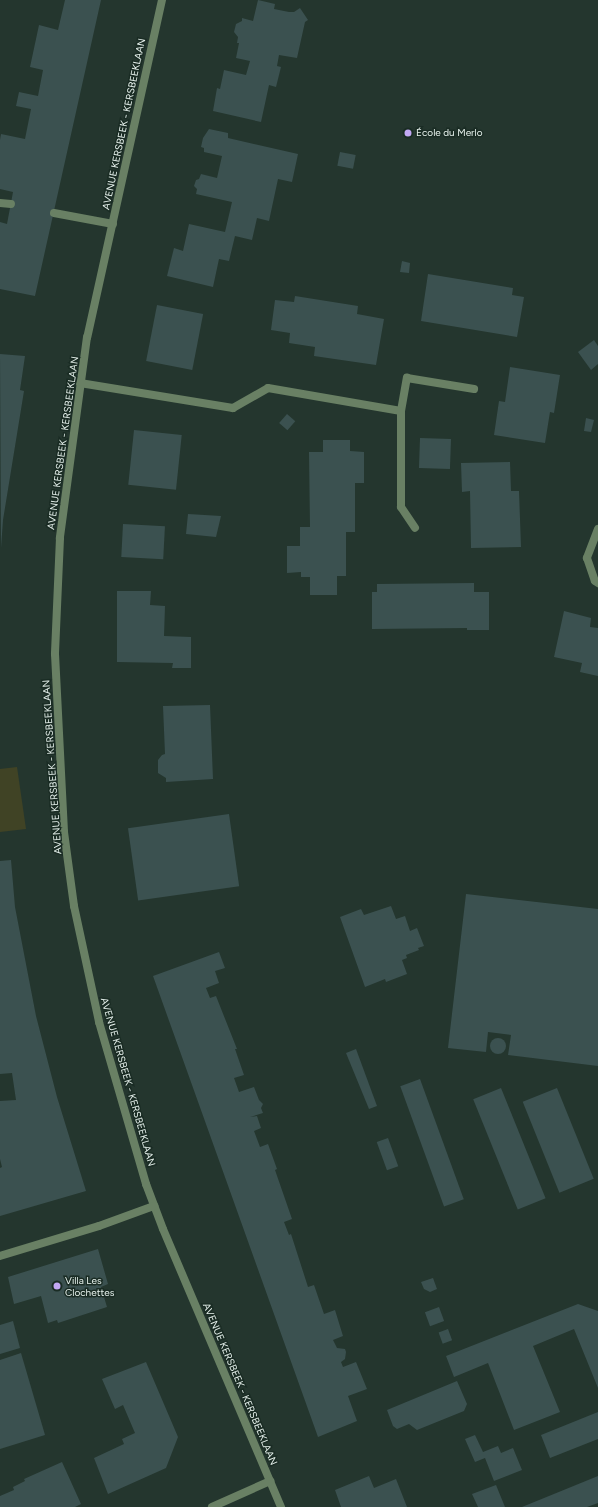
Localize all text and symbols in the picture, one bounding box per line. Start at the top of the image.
street label: AVENUE KERSBEEK - KERSBEEKLAAN [100,37,148,211]
place label: École du Merlo [416,127,482,139]
marker: École du Merlo [403,128,413,138]
street label: AVENUE KERSBEEK - KERSBEEKLAAN [45,356,81,530]
street label: AVENUE KERSBEEK - KERSBEEKLAAN [40,679,64,855]
street label: AVENUE KERSBEEK - KERSBEEKLAAN [98,996,158,1168]
place label: Villa Les Clochettes [65,1274,114,1298]
marker: Villa Les Clochettes [52,1281,62,1291]
street label: AVENUE KERSBEEK - KERSBEEKLAAN [200,1301,280,1467]

